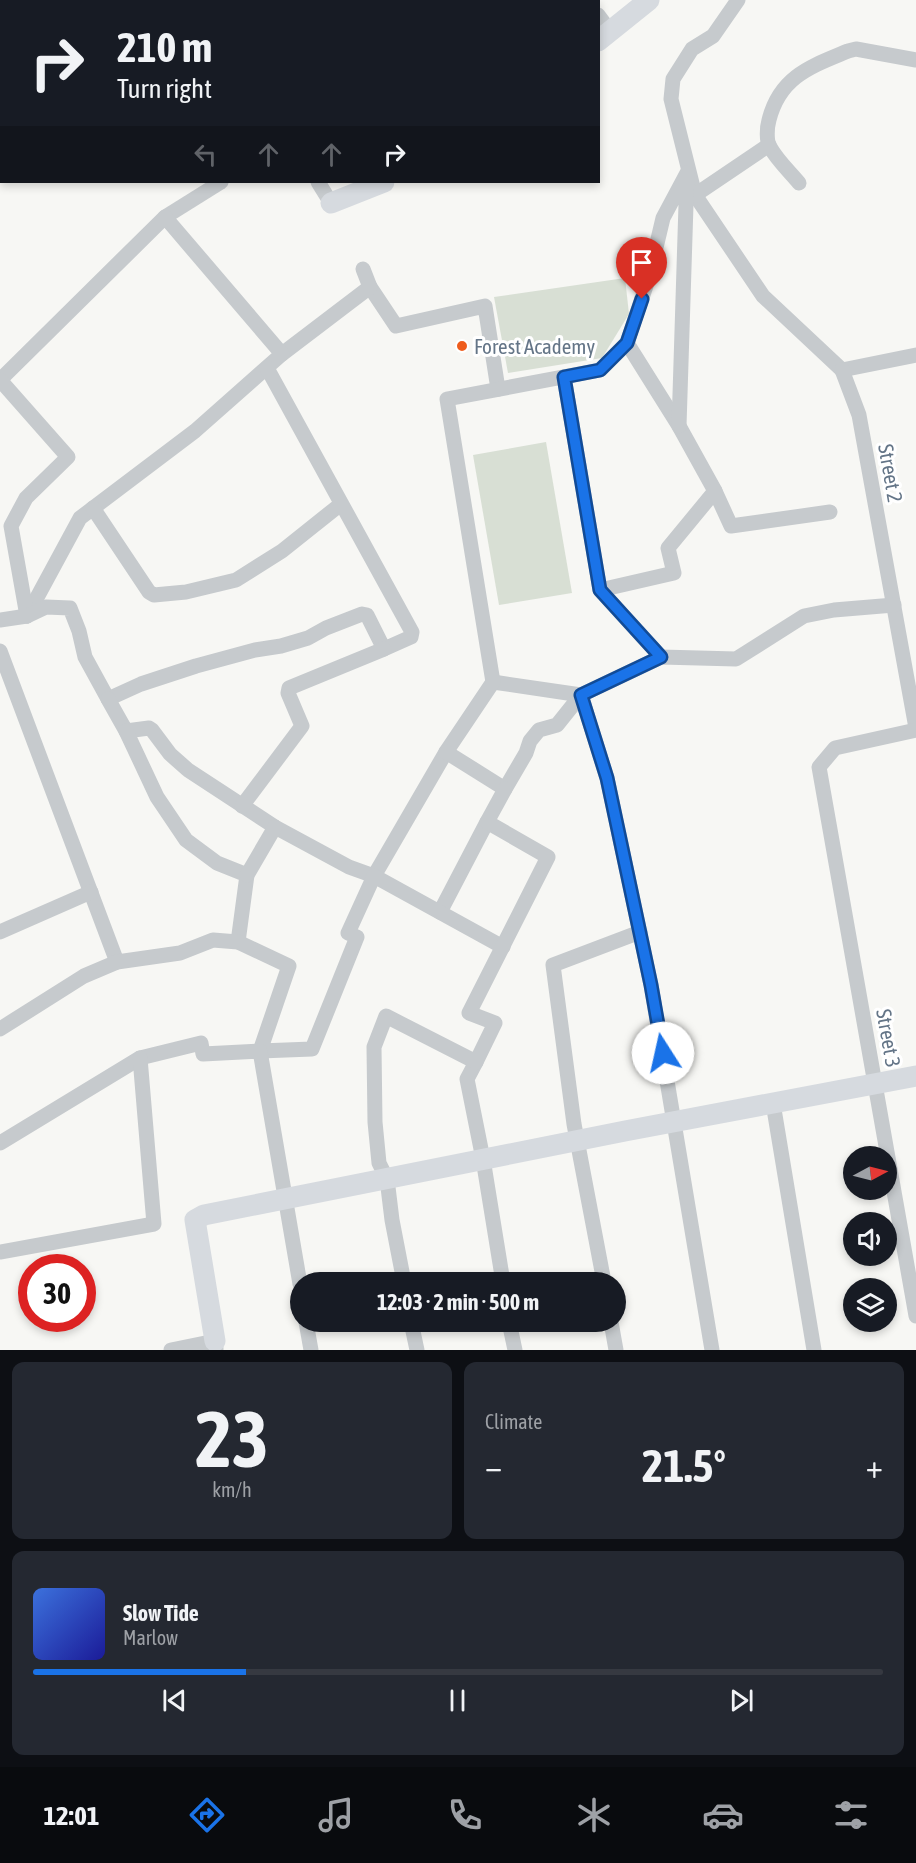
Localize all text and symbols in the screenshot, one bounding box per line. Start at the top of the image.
text: 210 m [117,23,212,71]
icon: right [18,24,96,102]
text: Turn right [117,73,212,104]
icon: left [189,138,222,171]
icon: ahead [252,138,285,171]
icon: ahead [315,138,348,171]
icon: right [378,138,411,171]
pin [616,237,667,299]
icon: arrive [625,246,658,279]
place label: Forest Academy [474,334,595,358]
marker: Forest Academy [455,339,469,353]
street label: Street 2 [874,442,908,504]
street label: Street 3 [872,1007,906,1069]
position arrow [631,1021,695,1085]
north arrow [843,1146,897,1200]
map controls [843,1146,897,1332]
button: sound [843,1212,897,1266]
speed limit sign: 30 [18,1254,96,1332]
button: layers [843,1278,897,1332]
text: 12:03 · 2 min · 500 m [377,1289,539,1315]
text: 23 [195,1394,269,1484]
text: Climate [485,1410,542,1433]
text: 21.5° [642,1440,726,1492]
text: − [485,1447,502,1485]
text: + [866,1447,883,1485]
text: km/h [212,1478,252,1501]
text: Slow Tide [123,1600,199,1626]
text: Marlow [123,1626,178,1649]
icon: previous [158,1684,191,1717]
icon: pause [441,1684,474,1717]
icon: next [725,1684,758,1717]
icon: directions [186,1794,228,1836]
icon: music [315,1794,357,1836]
icon: phone [444,1794,486,1836]
icon: climate [573,1794,615,1836]
icon: car [702,1794,744,1836]
icon: filters [830,1794,872,1836]
text: 12:01 [43,1800,100,1831]

